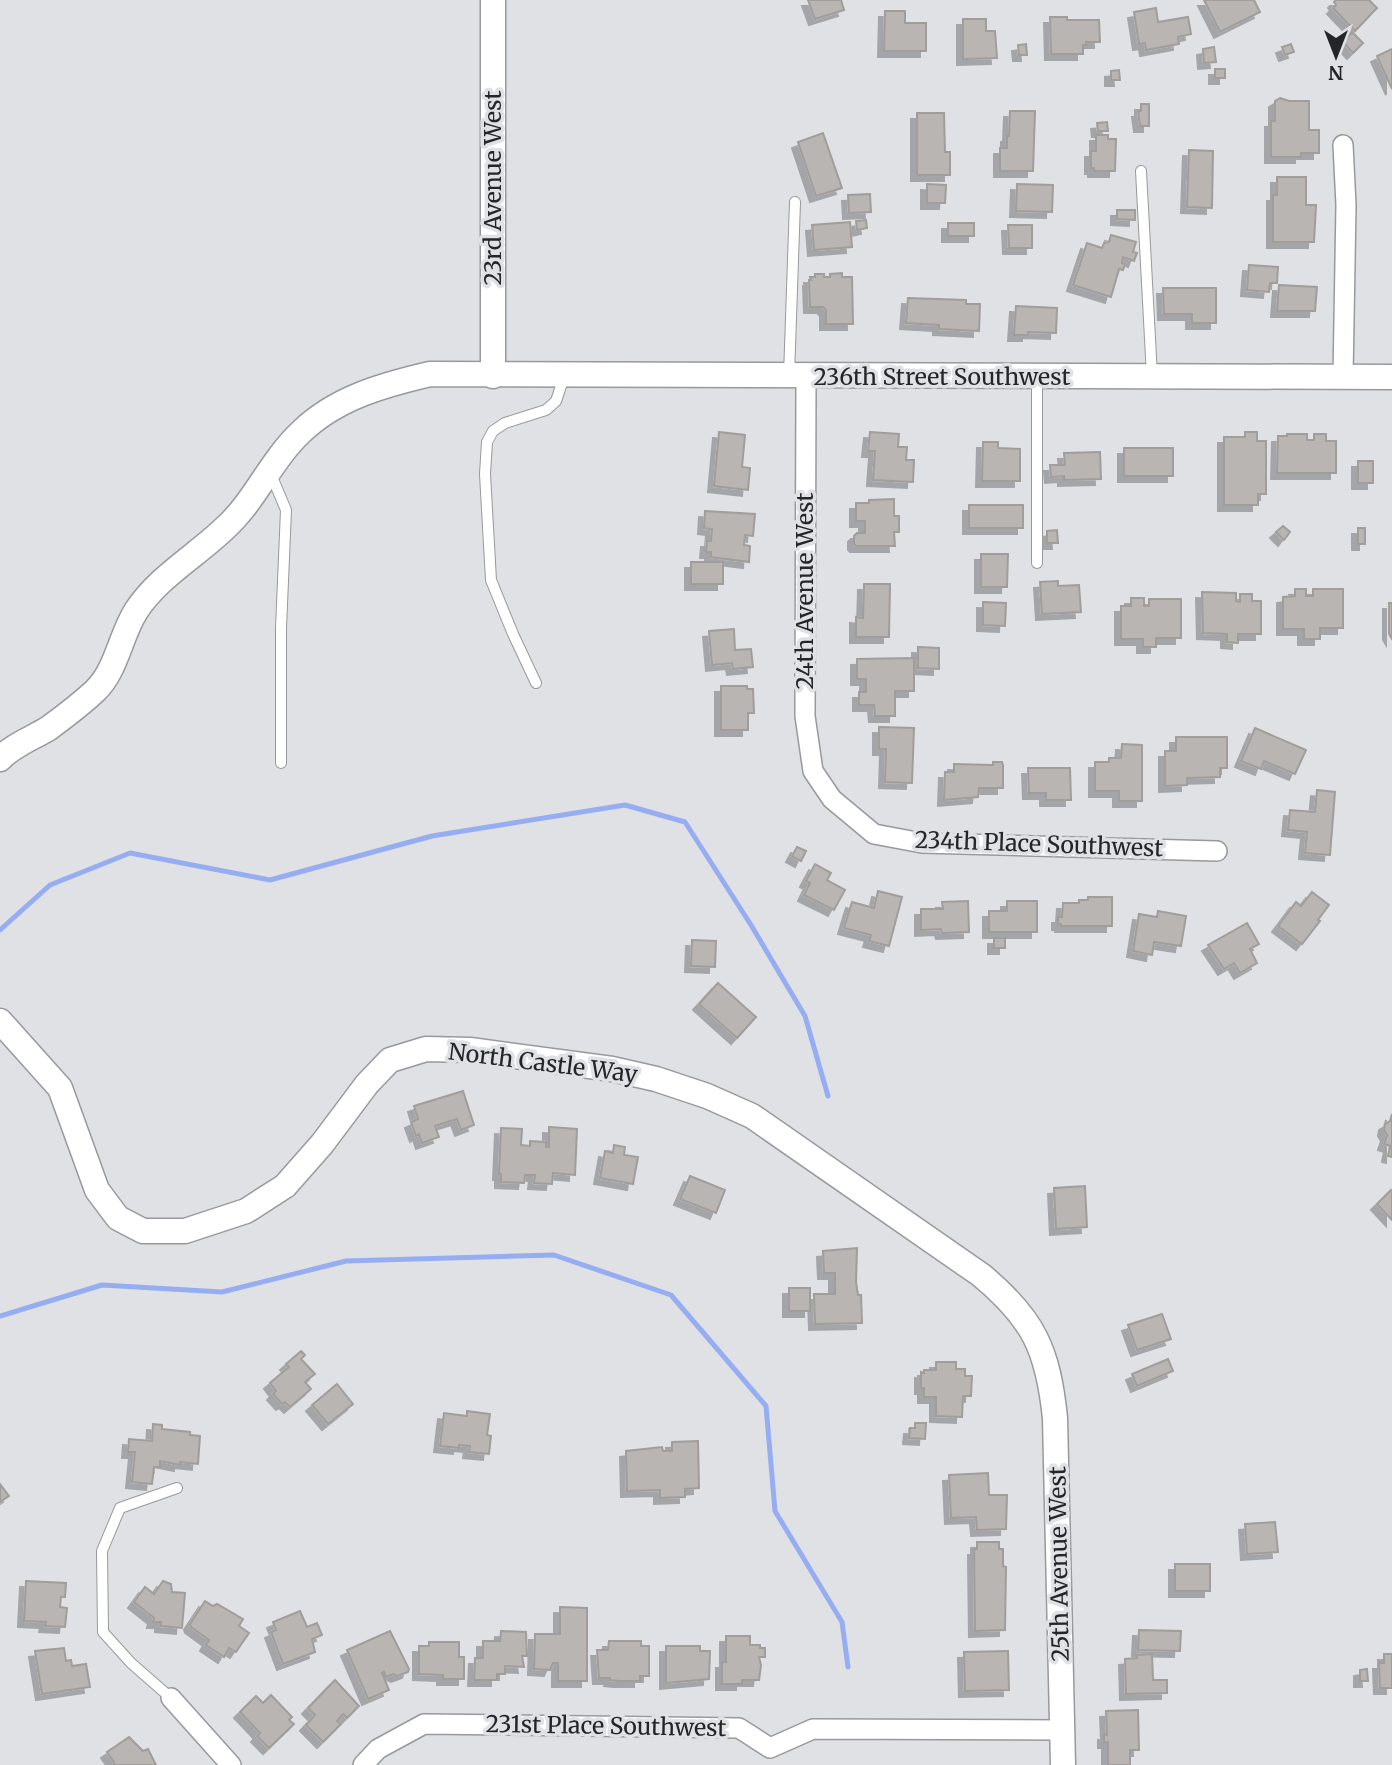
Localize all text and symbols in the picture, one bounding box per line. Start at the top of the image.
north arrow [1301,21,1371,91]
text: N [1328,61,1344,85]
street label: 23rd Avenue West [478,90,507,285]
street label: 236th Street Southwest [813,362,1071,391]
street label: 24th Avenue West [790,493,819,689]
street label: 234th Place Southwest [914,825,1164,862]
street label: North Castle Way [447,1037,640,1089]
street label: 25th Avenue West [1042,1466,1075,1662]
street label: 231st Place Southwest [485,1709,727,1742]

